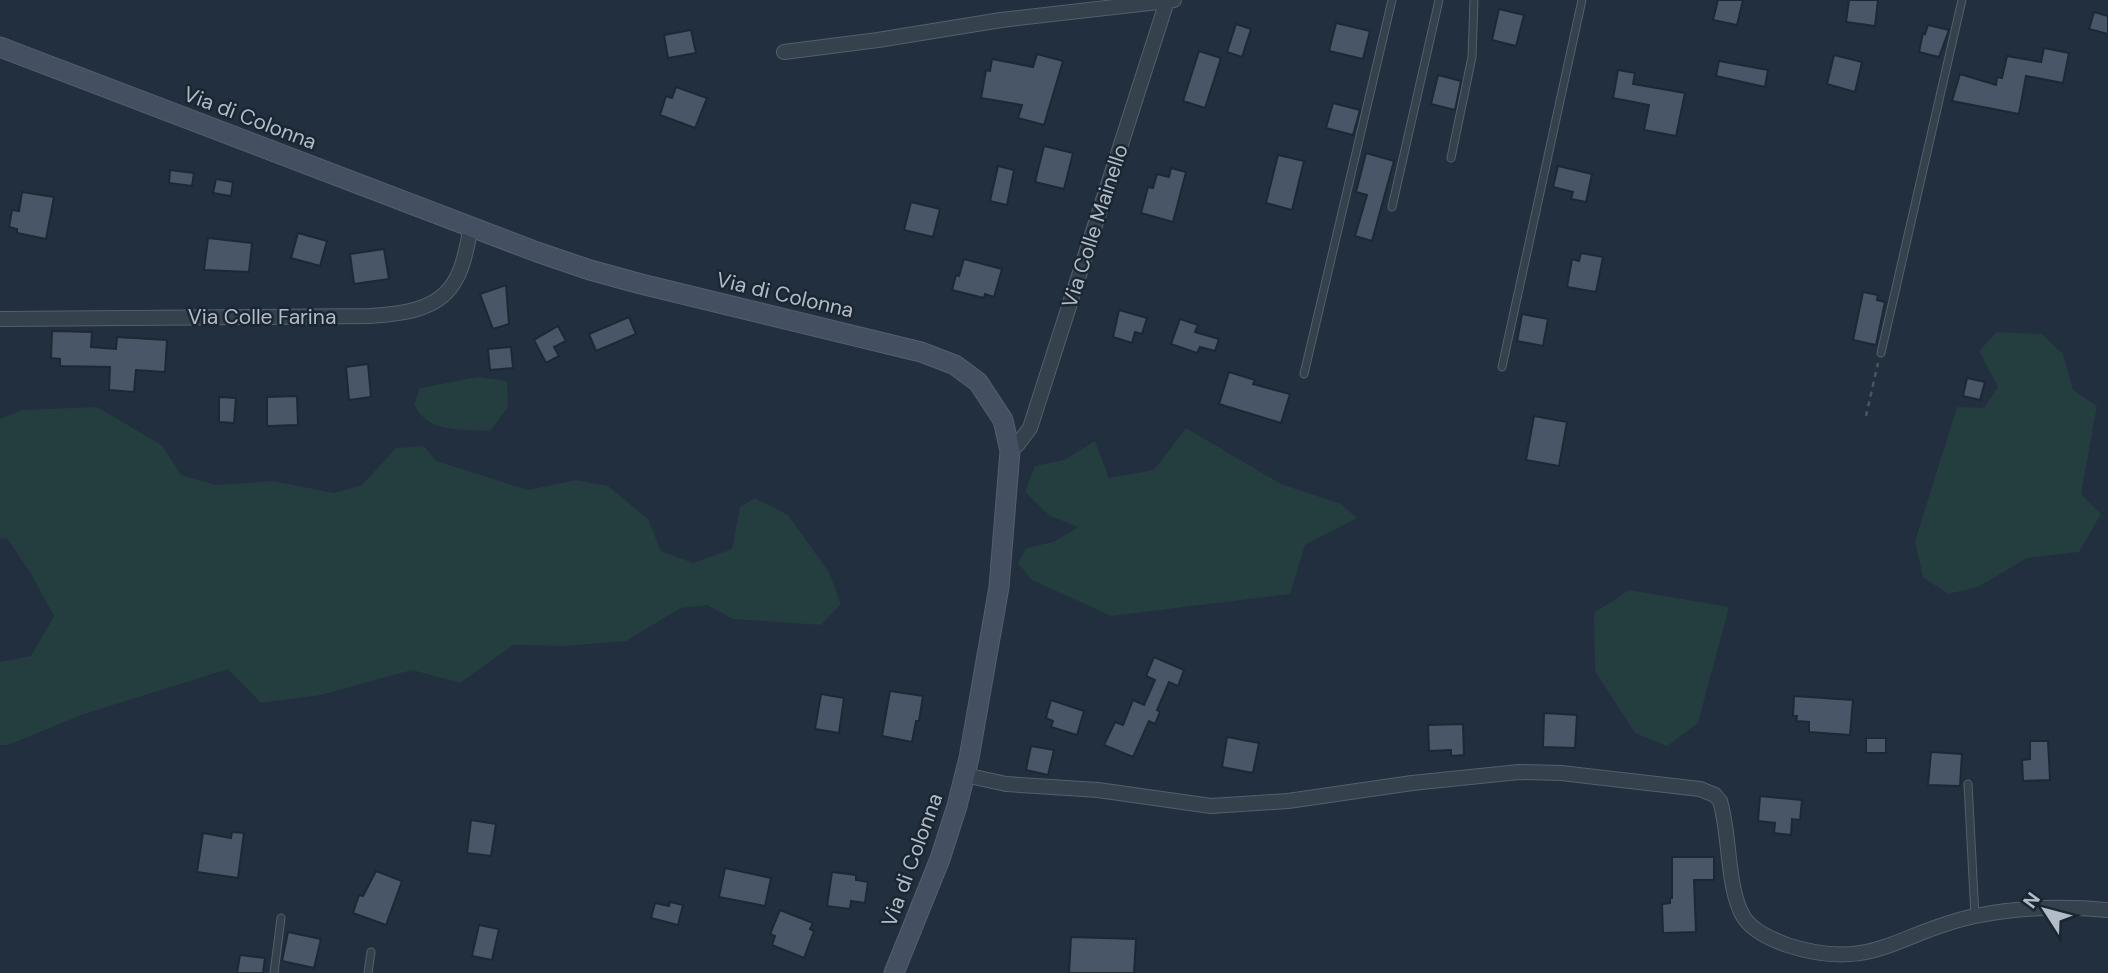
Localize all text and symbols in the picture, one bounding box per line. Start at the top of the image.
street label: Via di Colonna [180,80,320,156]
street label: Via Colle Mainello [1055,141,1135,311]
street label: Via di Colonna [714,266,856,324]
street label: Via Colle Farina [188,303,336,331]
street label: Via di Colonna [875,789,949,931]
north arrow [2010,875,2080,945]
text: N [2017,887,2046,913]

